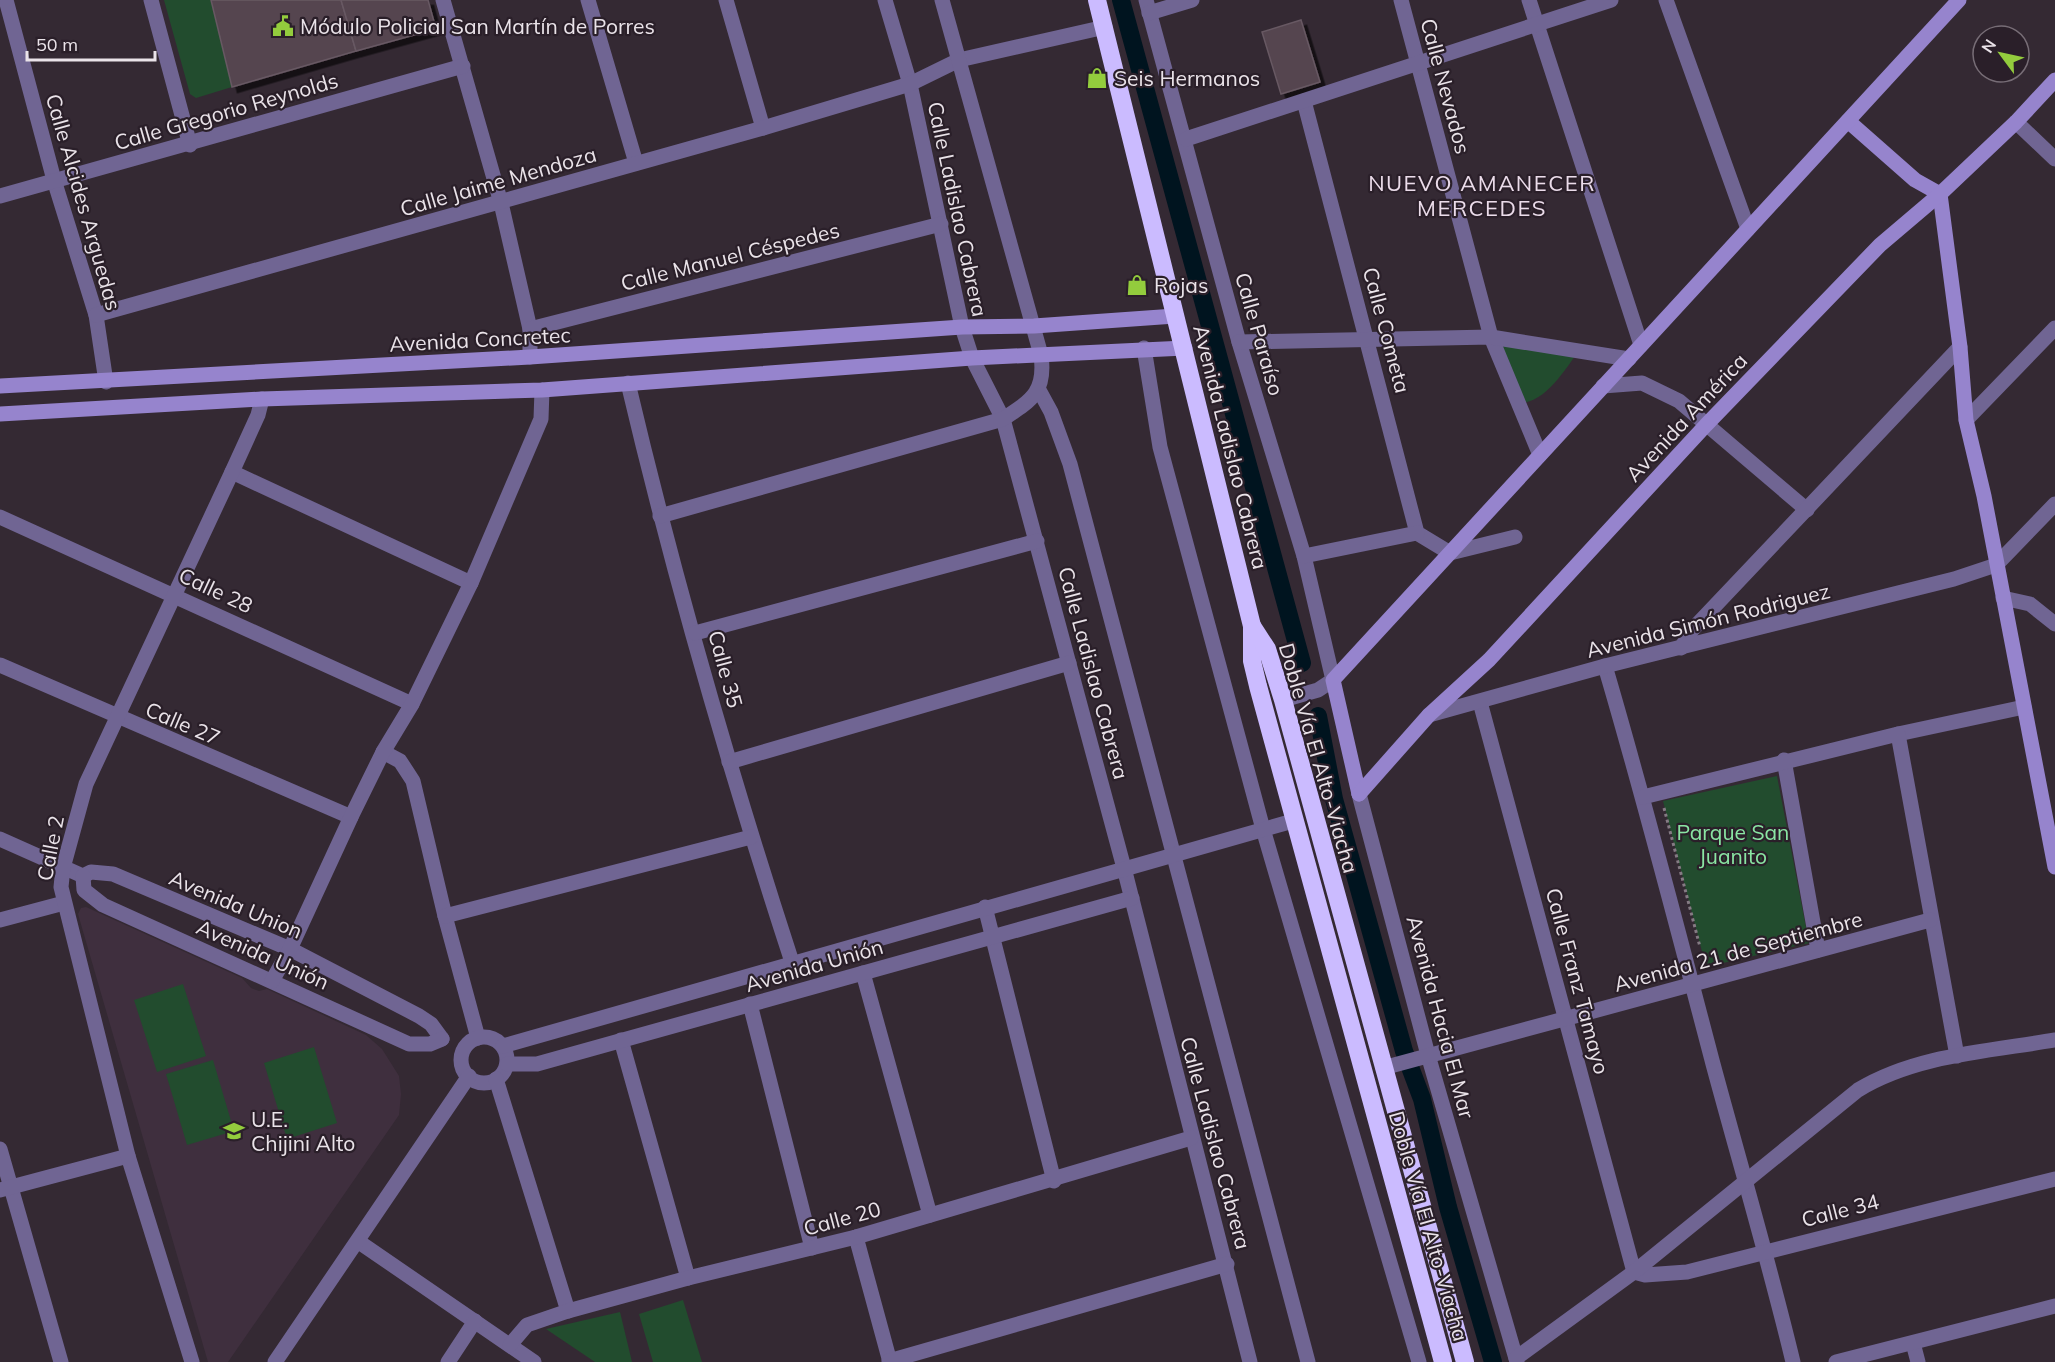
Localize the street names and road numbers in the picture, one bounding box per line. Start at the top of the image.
street label: Calle Nevados [1415,15,1477,157]
street label: Calle Gregorio Reynolds [111,67,341,155]
street label: Calle Alcides Arguedas [41,91,127,313]
street label: Calle Ladislao Cabrera [923,99,993,319]
street label: Calle Jaime Mendoza [397,141,599,221]
street label: Calle Manuel Céspedes [618,216,842,296]
street label: Calle Cometa [1358,264,1416,396]
street label: Calle Paraíso [1230,269,1290,399]
street label: Avenida Concretec [389,321,571,357]
street label: Avenida Ladislao Cabrera [1188,322,1274,572]
street label: Avenida América [1620,347,1752,487]
street label: Calle 28 [175,562,257,618]
street label: Calle Ladislao Cabrera [1053,564,1135,782]
street label: Avenida Simón Rodriguez [1583,577,1833,663]
street label: Calle 35 [703,628,749,710]
street label: Doble Vía El Alto-Viacha [1274,640,1364,876]
street label: Calle 27 [142,696,224,750]
street label: Calle 2 [31,813,69,883]
street label: Avenida Union [165,864,307,944]
street label: Calle Franz Tamayo [1541,885,1615,1077]
street label: Avenida 21 de Septiembre [1611,905,1865,997]
street label: Avenida Unión [193,913,333,995]
street label: Avenida Hacia El Mar [1401,913,1481,1121]
street label: Avenida Unión [742,933,886,997]
street label: Calle Ladislao Cabrera [1175,1034,1257,1252]
street label: Doble Vía El Alto-Viacha [1384,1108,1474,1344]
street label: Calle 34 [1799,1188,1882,1232]
street label: Calle 20 [801,1195,883,1241]

